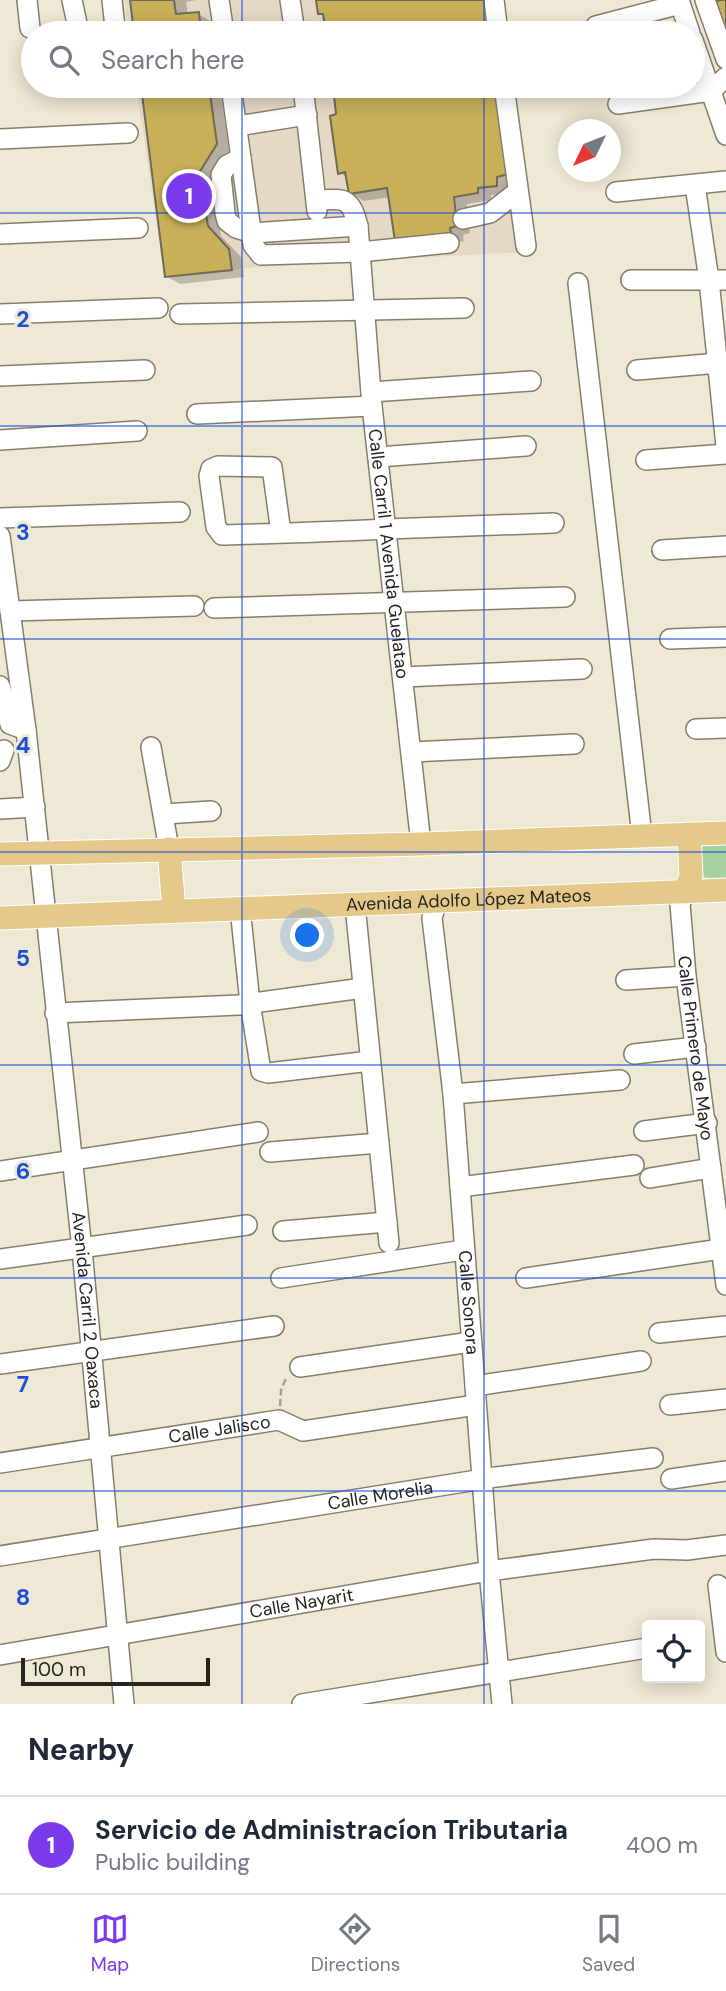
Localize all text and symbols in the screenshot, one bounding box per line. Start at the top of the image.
search box [21,21,705,98]
icon: search [45,41,83,79]
text: Search here [101,43,244,77]
north arrow [558,119,621,182]
pin: 1 [166,170,212,222]
text: 2 [16,304,30,334]
street label: Calle Carril 1 Avenida Guelatao [363,427,414,680]
text: 3 [16,517,30,547]
text: 4 [16,730,31,760]
street label: Avenida Adolfo López Mateos [346,883,592,917]
your location [290,918,324,952]
text: 5 [16,943,30,973]
street label: Calle Primero de Mayo [672,955,719,1142]
text: 6 [16,1156,30,1186]
street label: Avenida Carril 2 Oaxaca [66,1210,109,1410]
street label: Calle Sonora [453,1249,485,1355]
text: 7 [17,1369,29,1399]
street label: Calle Jalisco [167,1409,272,1449]
street label: Calle Morelia [326,1475,435,1516]
text: 8 [16,1582,30,1612]
street label: Calle Nayarit [248,1582,355,1624]
map controls [642,1620,705,1683]
button: locate [642,1620,705,1683]
scale bar [21,1655,210,1687]
text: 100 m [32,1657,86,1682]
text: Nearby [28,1730,134,1769]
text: Servicio de Administracíon Tributaria [95,1813,568,1847]
text: 1 [47,1830,55,1860]
text: 400 m [626,1830,698,1860]
text: Public building [95,1847,250,1877]
tab: Map [91,1910,129,1977]
tab: Directions [311,1910,400,1977]
tab: Saved [582,1910,635,1977]

